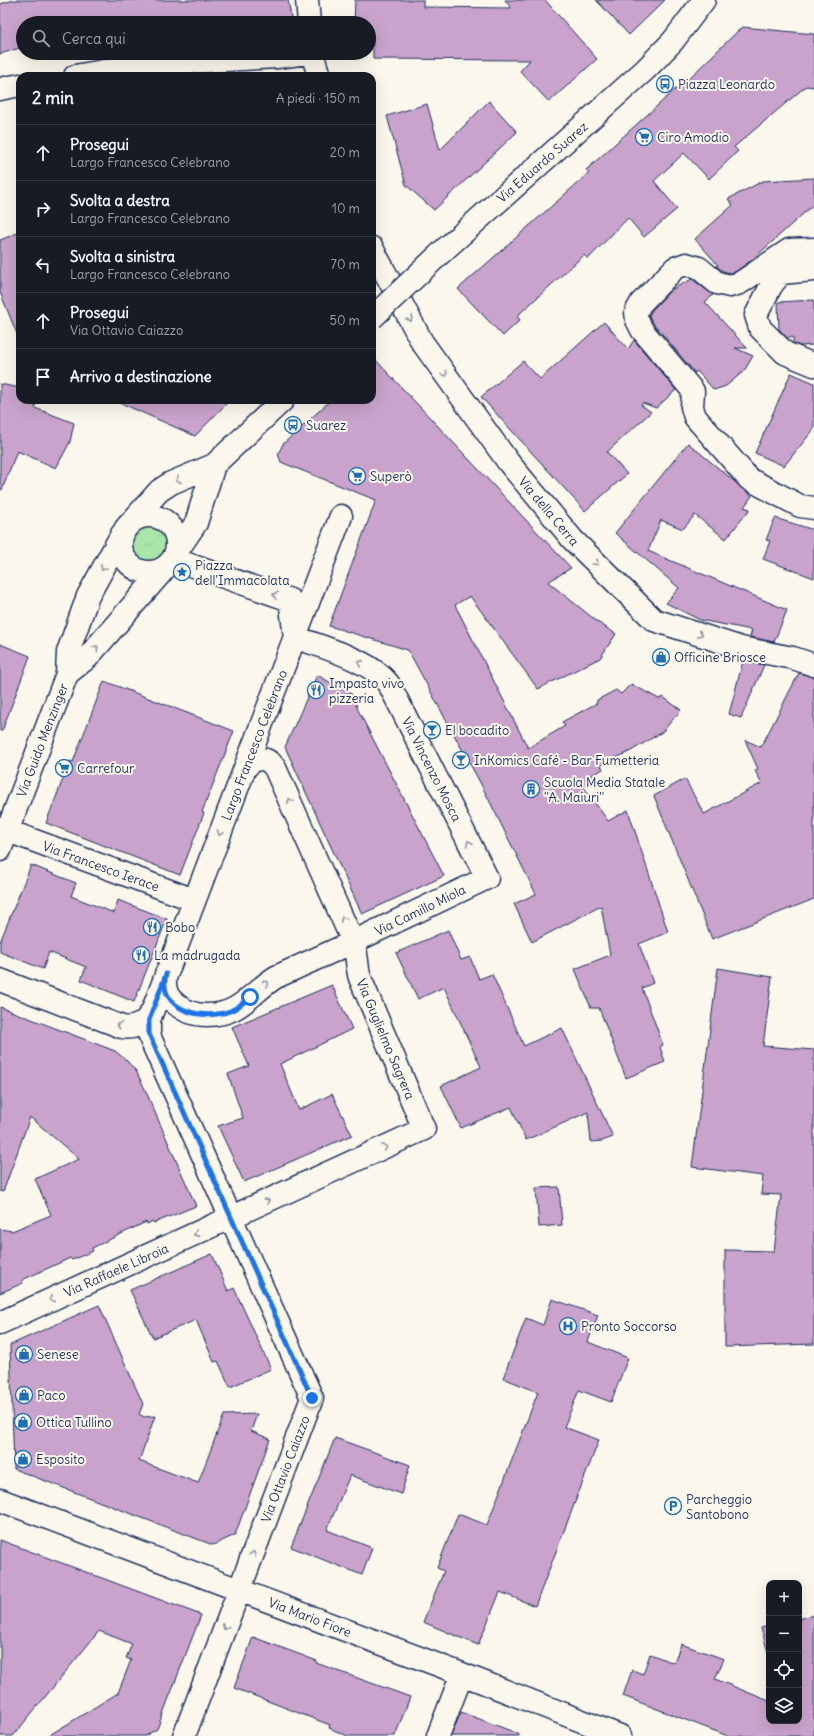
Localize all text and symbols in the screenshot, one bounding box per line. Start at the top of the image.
search box [16,16,376,60]
icon: search [30,27,52,49]
text: Cerca qui [62,29,126,48]
bus stop icon: Piazza Leonardo [655,74,675,94]
place label: Piazza Leonardo [678,76,775,93]
text: 2 min [32,87,74,109]
text: A piedi · 150 m [276,90,360,107]
street label: Via Eduardo Suarez [493,118,591,207]
supermarket icon: Ciro Amodio [634,127,654,147]
place label: Ciro Amodio [657,129,729,146]
text: Prosegui [70,135,129,154]
icon: ahead [32,142,54,164]
text: 20 m [330,144,360,161]
text: Largo Francesco Celebrano [70,154,230,171]
text: Svolta a destra [70,191,170,210]
icon: right [32,198,54,220]
text: 10 m [332,200,360,217]
text: Largo Francesco Celebrano [70,210,230,227]
text: Svolta a sinistra [70,247,175,266]
icon: left [32,254,54,276]
text: 70 m [331,256,360,273]
text: Largo Francesco Celebrano [70,266,230,283]
text: Prosegui [70,303,129,322]
icon: ahead [32,310,54,332]
text: 50 m [329,312,360,329]
one-way arrow [405,315,413,323]
text: Via Ottavio Caiazzo [70,322,183,339]
icon: arrive [32,366,54,388]
text: Arrivo a destinazione [70,367,212,386]
one-way arrow [440,370,448,377]
bus stop icon: Suarez [283,415,303,435]
place label: Suarez [306,417,346,434]
supermarket icon: Superò [347,466,367,486]
place label: Superò [370,468,412,485]
street label: Via della Cerra [515,473,583,550]
one-way arrow [175,476,182,484]
place label: Piazza dell'Immacolata [195,557,290,589]
one-way arrow [591,558,599,566]
place icon: Piazza dell'Immacolata [172,562,192,582]
one-way arrow [101,564,108,571]
one-way arrow [271,591,278,600]
one-way arrow [697,630,704,638]
one-way arrow [91,645,98,653]
shop icon: Officine Briosce [651,647,671,667]
place label: Officine Briosce [674,649,766,666]
one-way arrow [357,660,365,668]
street label: Largo Francesco Celebrano [218,667,291,823]
place label: Impasto vivo pizzeria [329,675,404,707]
street label: Via Guido Menzinger [13,680,72,800]
restaurant icon: Impasto vivo pizzeria [306,680,326,700]
street label: Via Vincenzo Mosca [398,714,465,824]
bar icon: El bocadito [422,720,442,740]
place label: El bocadito [445,722,509,739]
bar icon: InKomics Café - Bar Fumetteria [451,750,471,770]
place label: InKomics Café - Bar Fumetteria [474,752,659,769]
supermarket icon: Carrefour [54,758,74,778]
place label: Carrefour [77,760,135,777]
place label: Scuola Media Statale ''A. Maiuri'' [544,774,665,806]
building icon: Scuola Media Statale ''A. Maiuri'' [521,779,541,799]
one-way arrow [286,797,294,804]
one-way arrow [216,830,224,837]
street label: Via Francesco Ierace [40,837,161,895]
one-way arrow [466,840,474,847]
street label: Via Camillo Miola [372,881,468,940]
one-way arrow [340,916,348,924]
restaurant icon: Bobo [142,917,162,937]
place label: Bobo [165,919,195,936]
restaurant icon: La madrugada [131,945,151,965]
place label: La madrugada [154,947,240,964]
street label: Via Guglielmo Sagrera [352,976,419,1102]
one-way arrow [261,981,268,988]
route start [241,988,259,1006]
one-way arrow [116,1021,123,1030]
one-way arrow [380,1144,388,1152]
one-way arrow [263,1198,270,1206]
one-way arrow [192,1229,200,1237]
street label: Via Raffaele Libroia [61,1240,171,1301]
one-way arrow [48,1294,56,1302]
hospital icon: Pronto Soccorso [558,1316,578,1336]
place label: Pronto Soccorso [581,1318,677,1335]
shop icon: Senese [14,1344,34,1364]
place label: Senese [37,1346,79,1363]
shop icon: Paco [14,1385,34,1405]
place label: Paco [37,1387,66,1404]
route end [303,1389,321,1407]
shop icon: Ottica Tullino [13,1412,33,1432]
street label: Via Ottavio Caiazzo [257,1413,314,1525]
place label: Ottica Tullino [36,1414,112,1431]
shop icon: Esposito [13,1449,33,1469]
place label: Esposito [36,1451,85,1468]
place label: Parcheggio Santobono [686,1491,752,1523]
parking icon: Parcheggio Santobono [663,1496,683,1516]
one-way arrow [248,1551,256,1558]
map controls [766,1580,802,1724]
button: + [766,1580,802,1616]
street label: Via Mario Fiore [266,1594,354,1641]
button: − [766,1616,802,1652]
one-way arrow [222,1624,230,1631]
button: locate [766,1652,802,1688]
button: layers [766,1688,802,1724]

